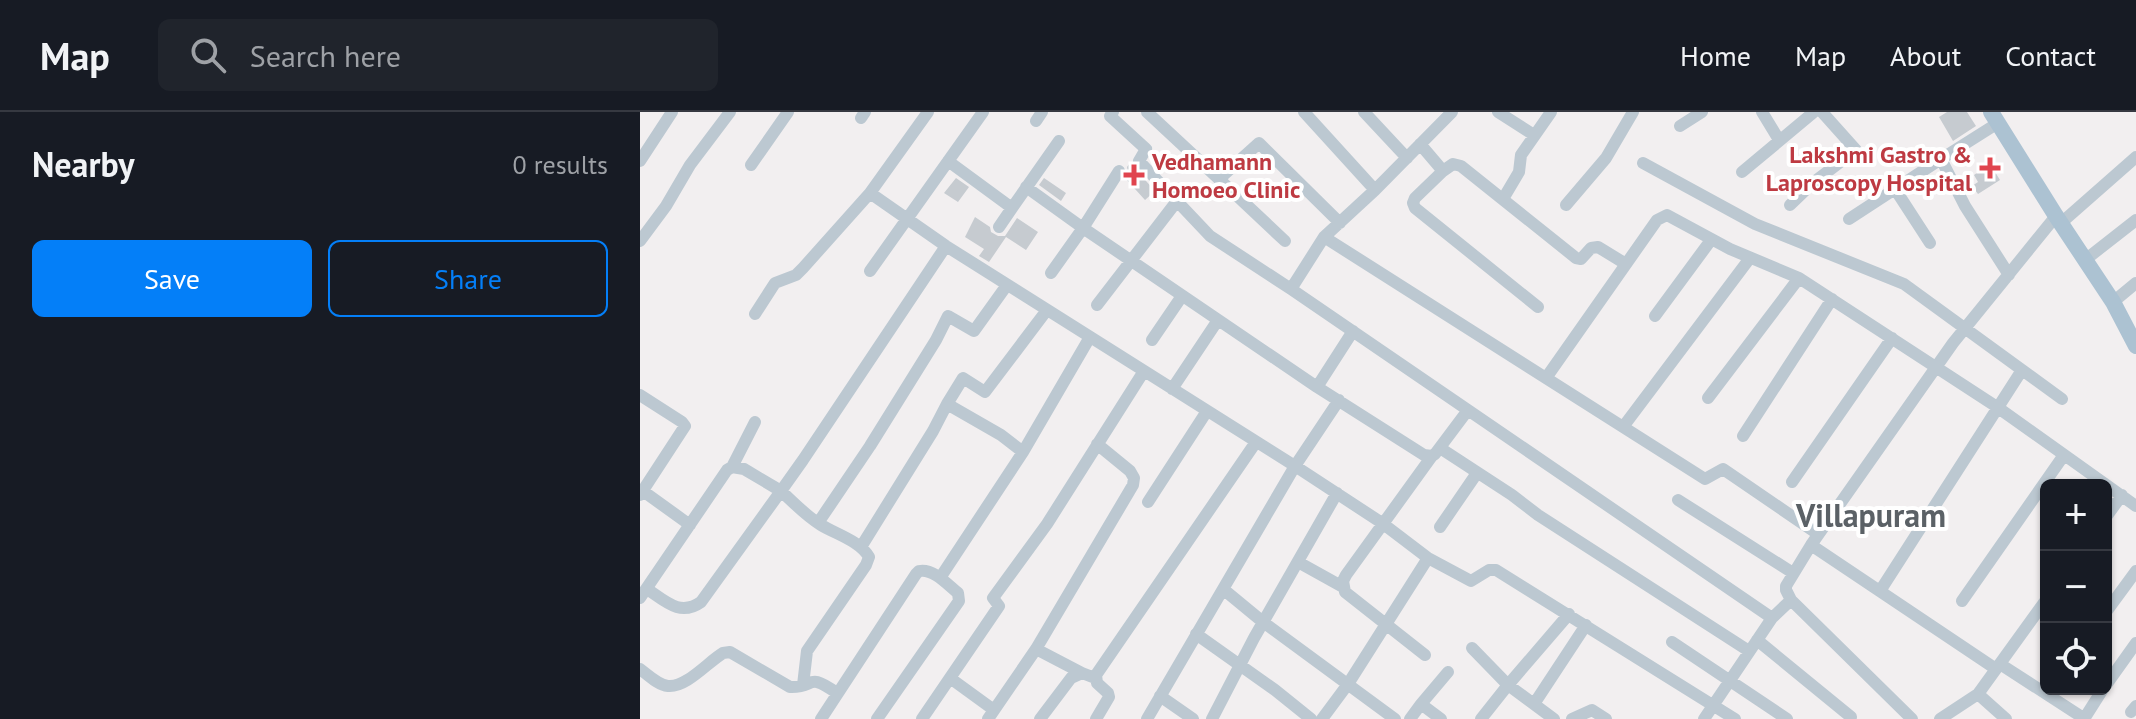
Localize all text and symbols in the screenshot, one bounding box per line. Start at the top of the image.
search box [158,19,718,91]
text: Map [40,31,110,80]
icon: search [186,33,230,77]
text: Search here [250,36,401,75]
text: Home [1680,37,1751,74]
text: Map [1795,37,1846,74]
text: About [1890,37,1961,74]
text: Contact [2005,37,2096,74]
place label: Lakshmi Gastro & Laproscopy Hospital [1766,139,1973,198]
text: Nearby [32,142,134,186]
place label: Vedhamann Homoeo Clinic [1151,146,1300,205]
text: 0 results [513,148,608,181]
marker: Lakshmi Gastro & Laproscopy Hospital [1979,157,2001,179]
marker: Vedhamann Homoeo Clinic [1123,164,1145,186]
button: Save [32,240,312,317]
button: Share [328,240,608,317]
map controls [2040,479,2112,695]
button: + [2040,479,2112,551]
district label: Villapuram [1795,494,1946,536]
button: − [2040,551,2112,623]
button: locate [2040,623,2112,695]

